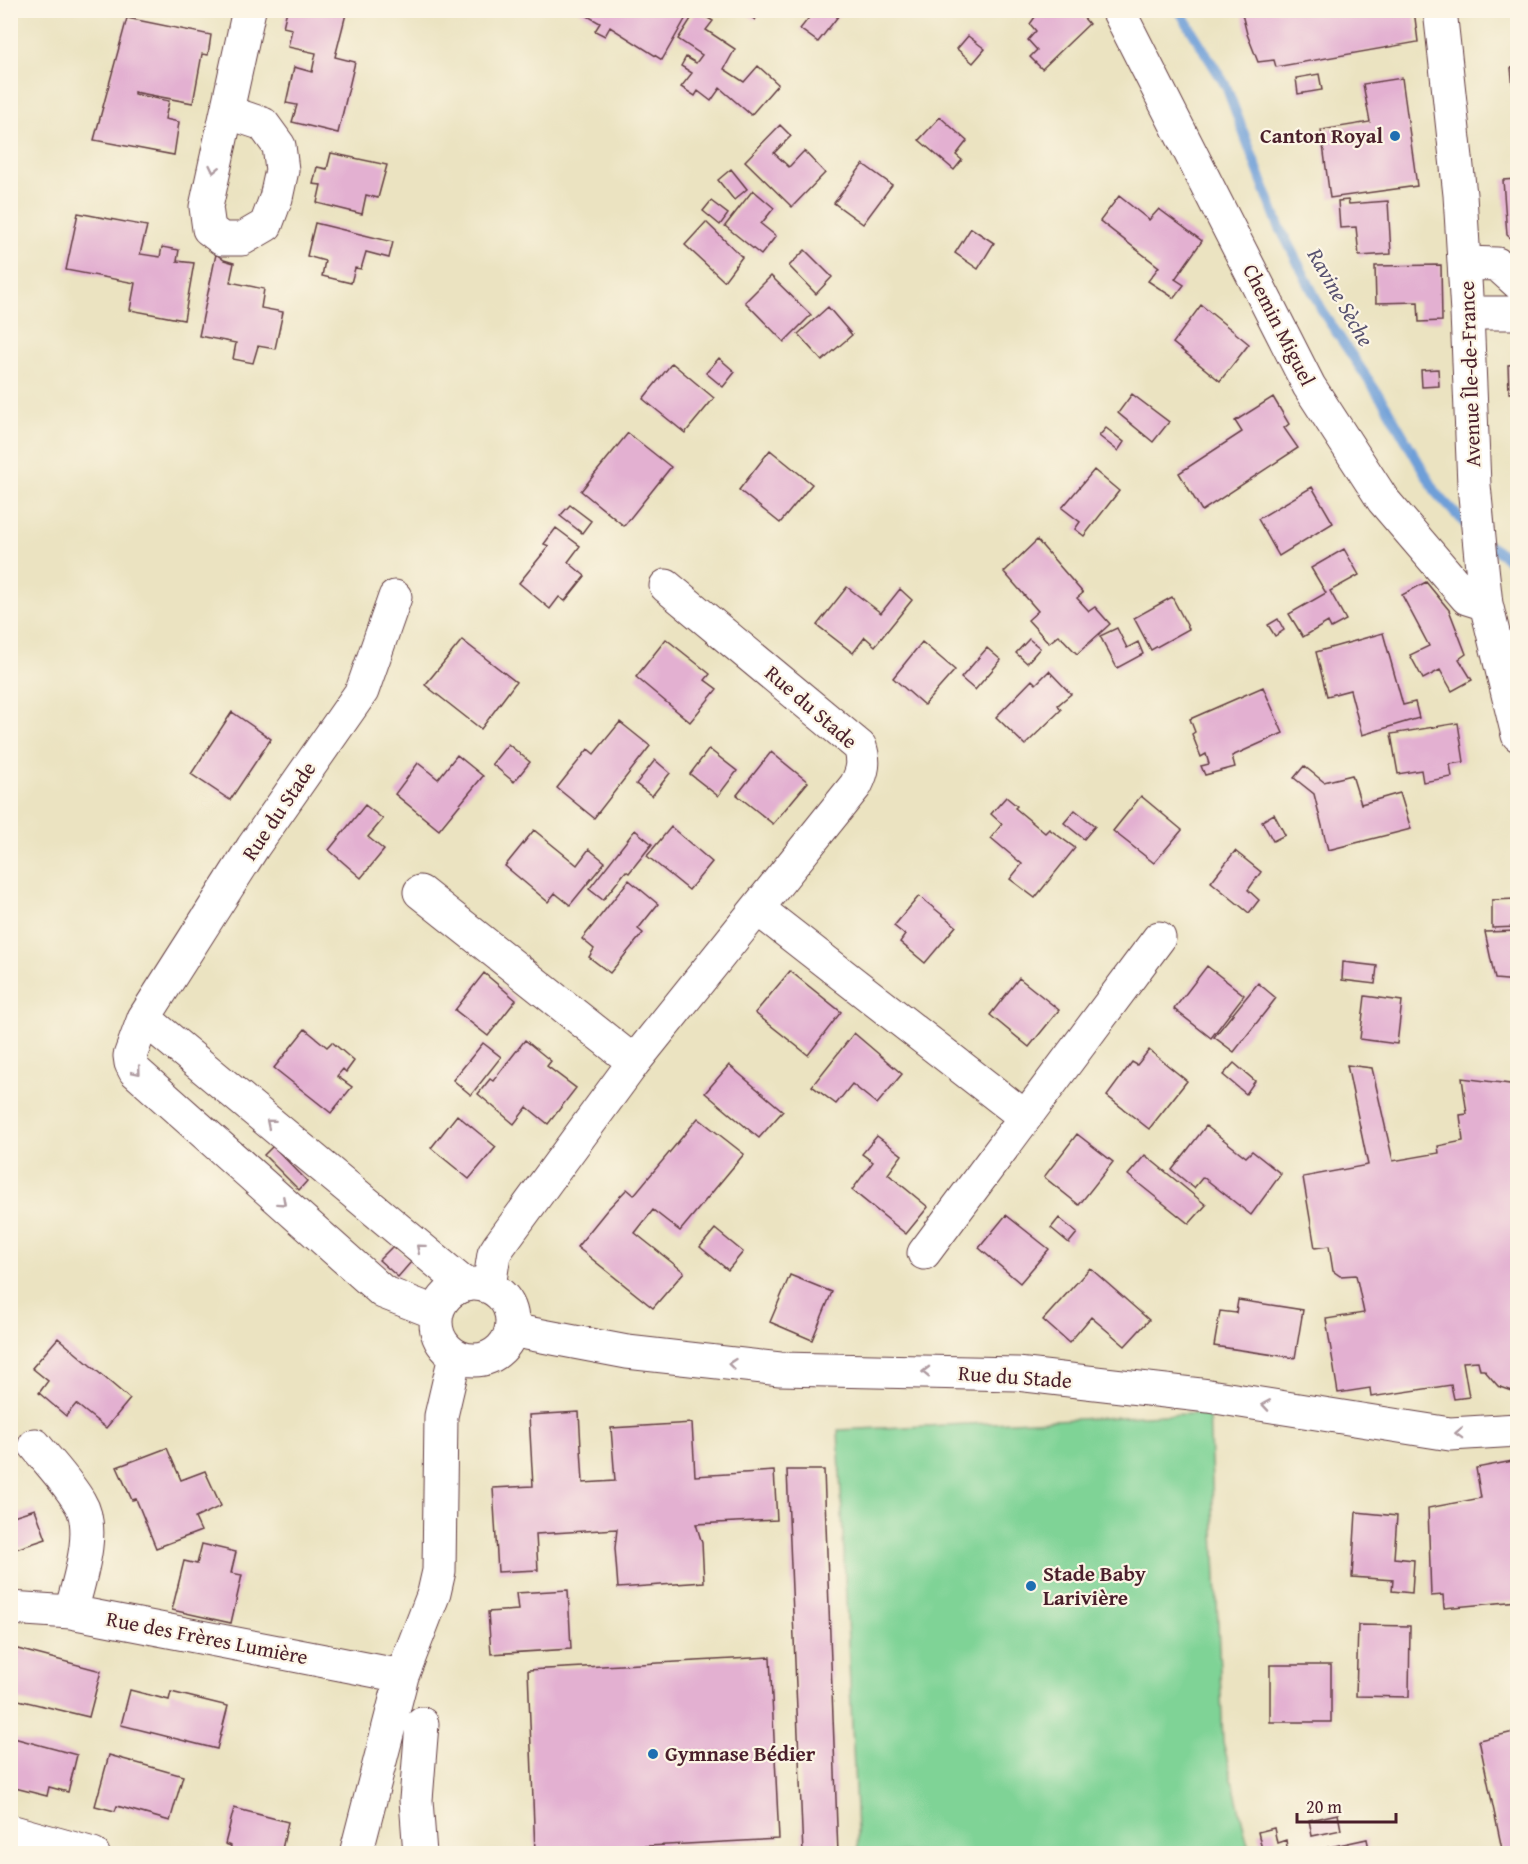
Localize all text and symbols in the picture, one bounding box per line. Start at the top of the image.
place label: Canton Royal [1260,120,1383,151]
marker: Canton Royal [1388,129,1402,143]
one-way arrow [209,164,222,174]
water label: Ravine Sèche [1299,241,1382,352]
street label: Chemin Miguel [1235,258,1324,391]
street label: Avenue Île-de-France [1451,280,1488,468]
street label: Rue du Stade [758,658,865,756]
street label: Rue du Stade [234,755,323,867]
one-way arrow [130,1064,141,1075]
one-way arrow [266,1119,277,1130]
one-way arrow [275,1195,286,1206]
one-way arrow [416,1244,427,1255]
street label: Rue du Stade [957,1357,1073,1396]
one-way arrow [727,1358,736,1370]
one-way arrow [922,1366,931,1378]
one-way arrow [1262,1400,1271,1412]
one-way arrow [1455,1427,1464,1440]
place label: Stade Baby Larivière [1043,1558,1146,1613]
marker: Stade Baby Larivière [1024,1579,1038,1593]
street label: Rue des Frères Lumière [104,1603,311,1672]
place label: Gymnase Bédier [665,1738,816,1769]
marker: Gymnase Bédier [646,1747,660,1761]
scale bar [1297,1786,1396,1824]
text: 20 m [1306,1793,1342,1820]

